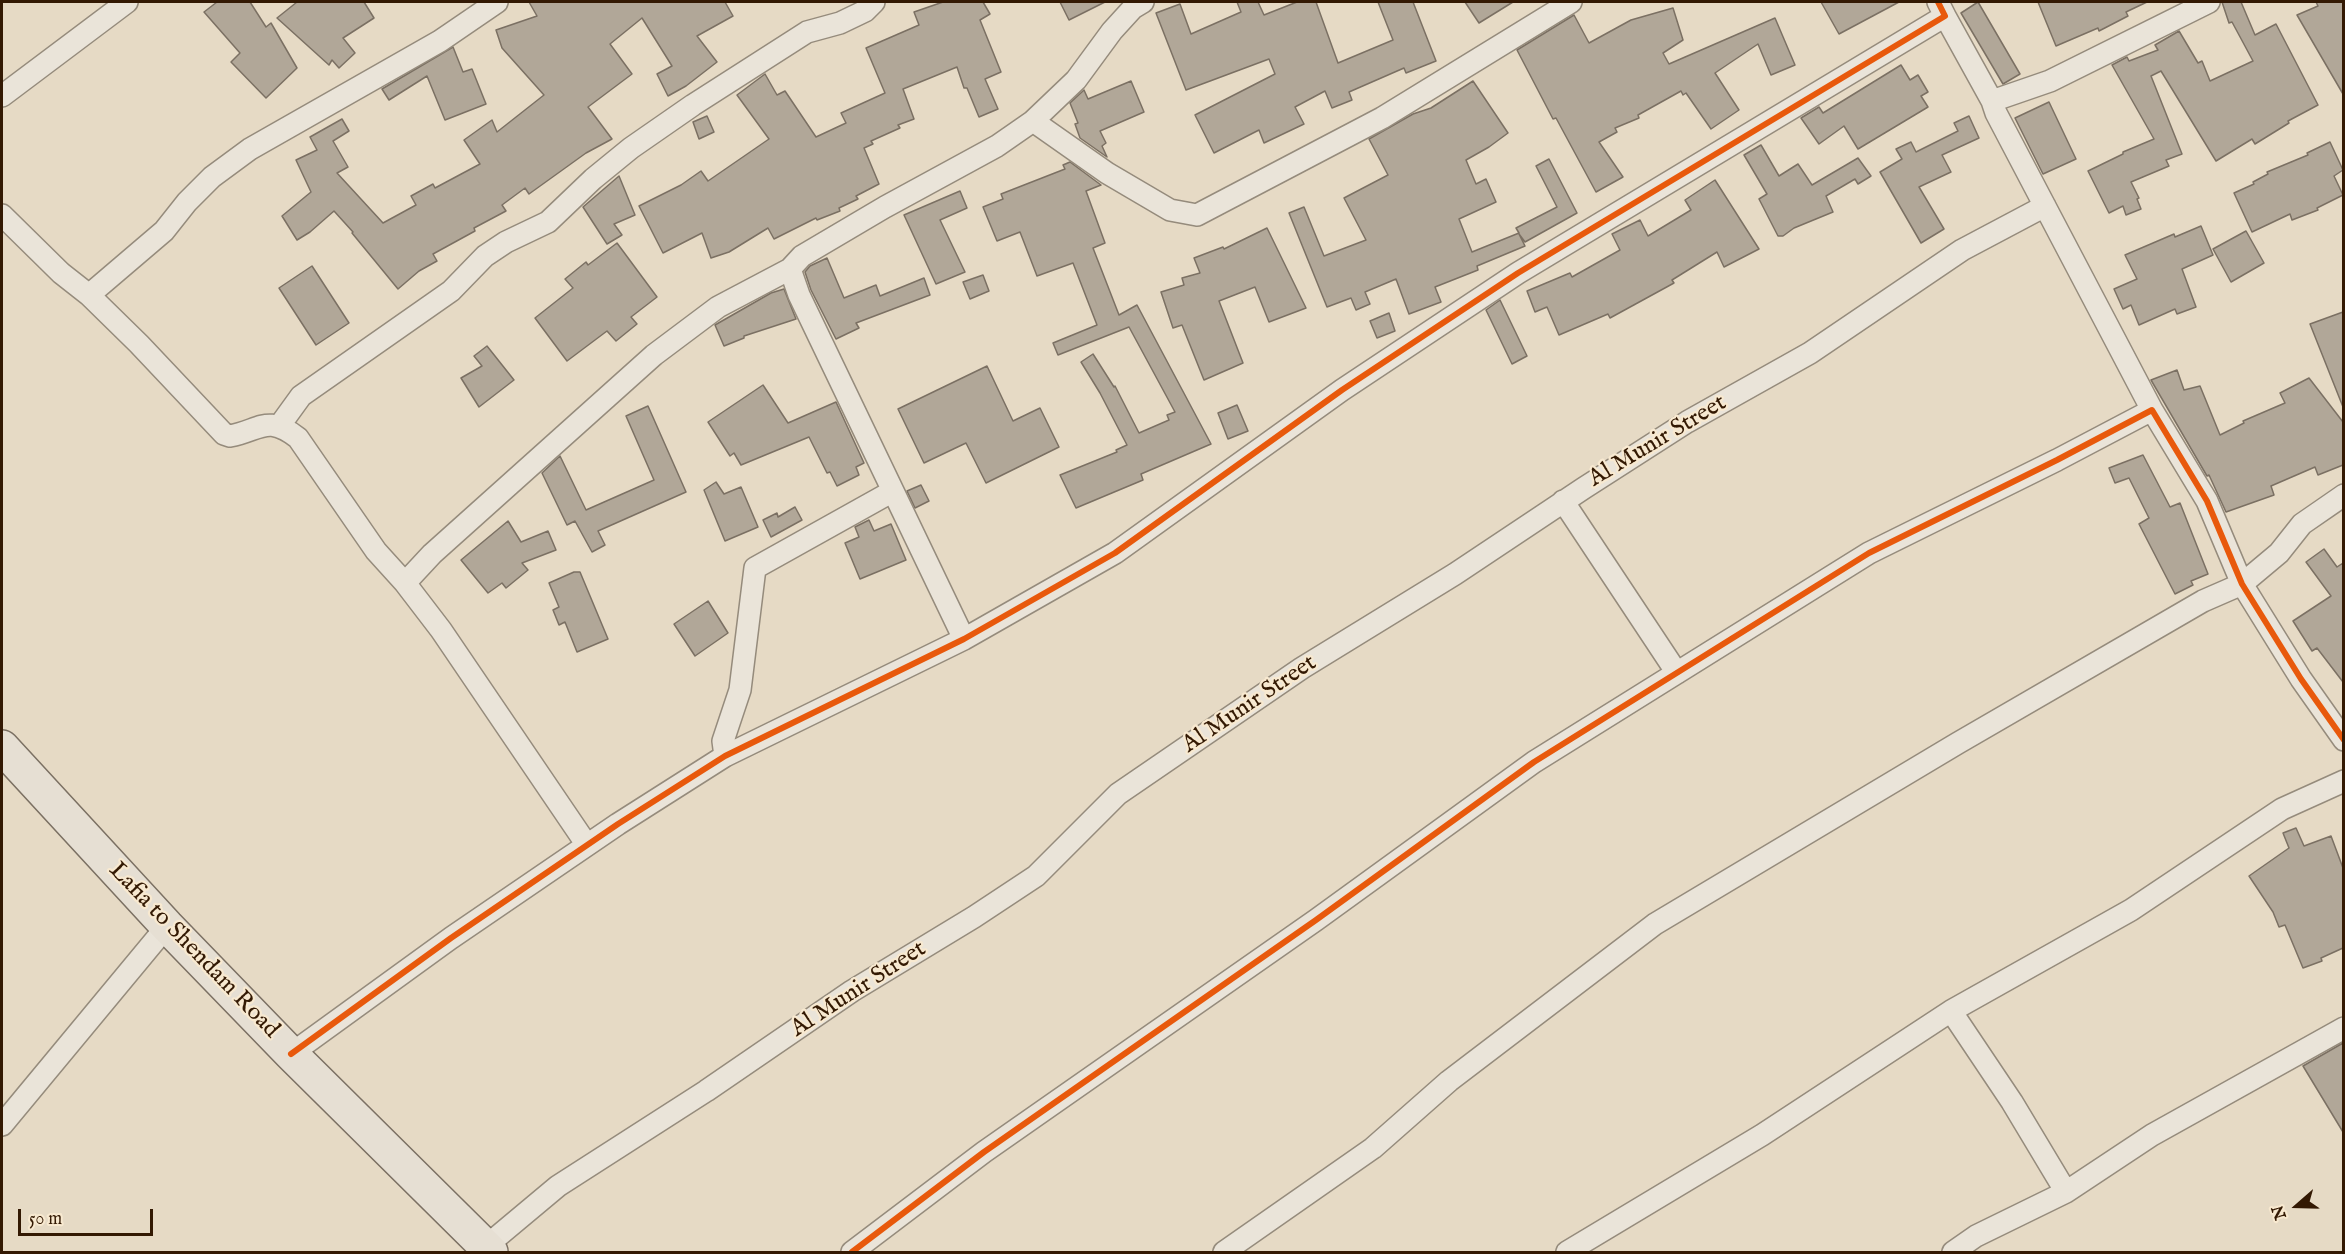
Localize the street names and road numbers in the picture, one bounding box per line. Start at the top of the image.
street label: Al Munir Street [1584,390,1732,494]
street label: Al Munir Street [1177,650,1323,760]
street label: Lafia to Shendam Road [102,857,284,1045]
street label: Al Munir Street [786,936,932,1044]

